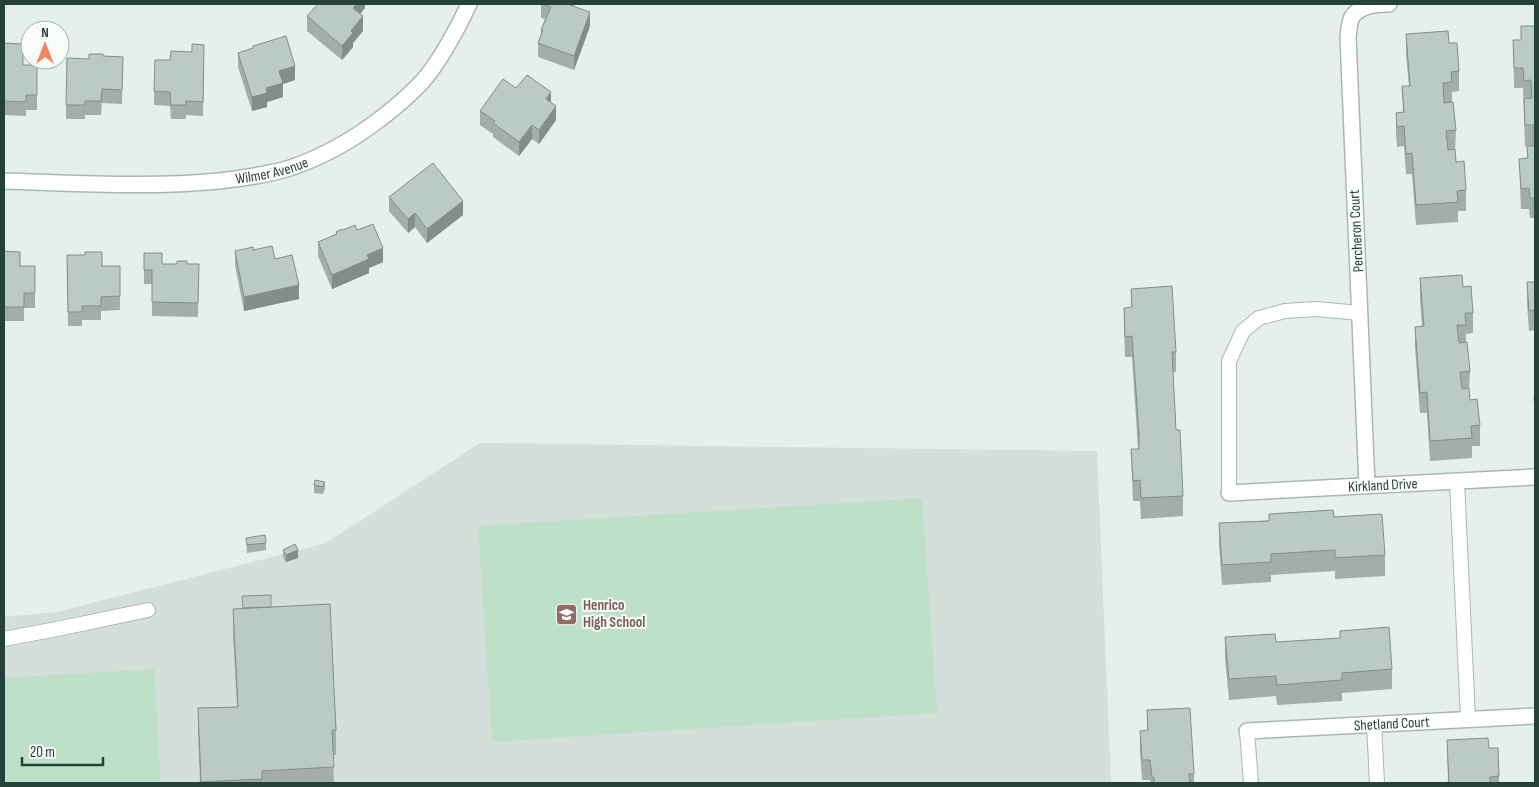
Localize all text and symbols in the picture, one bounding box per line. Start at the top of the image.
north arrow [20,20,70,70]
text: N [41,24,49,41]
street label: Wilmer Avenue [234,153,311,189]
street label: Percheron Court [1345,189,1368,273]
street label: Kirkland Drive [1348,474,1418,497]
place label: Henrico High School [583,596,645,632]
school or university icon: Henrico High School [555,602,579,626]
street label: Shetland Court [1353,712,1431,735]
scale bar [22,734,104,766]
text: 20 m [30,743,55,762]

